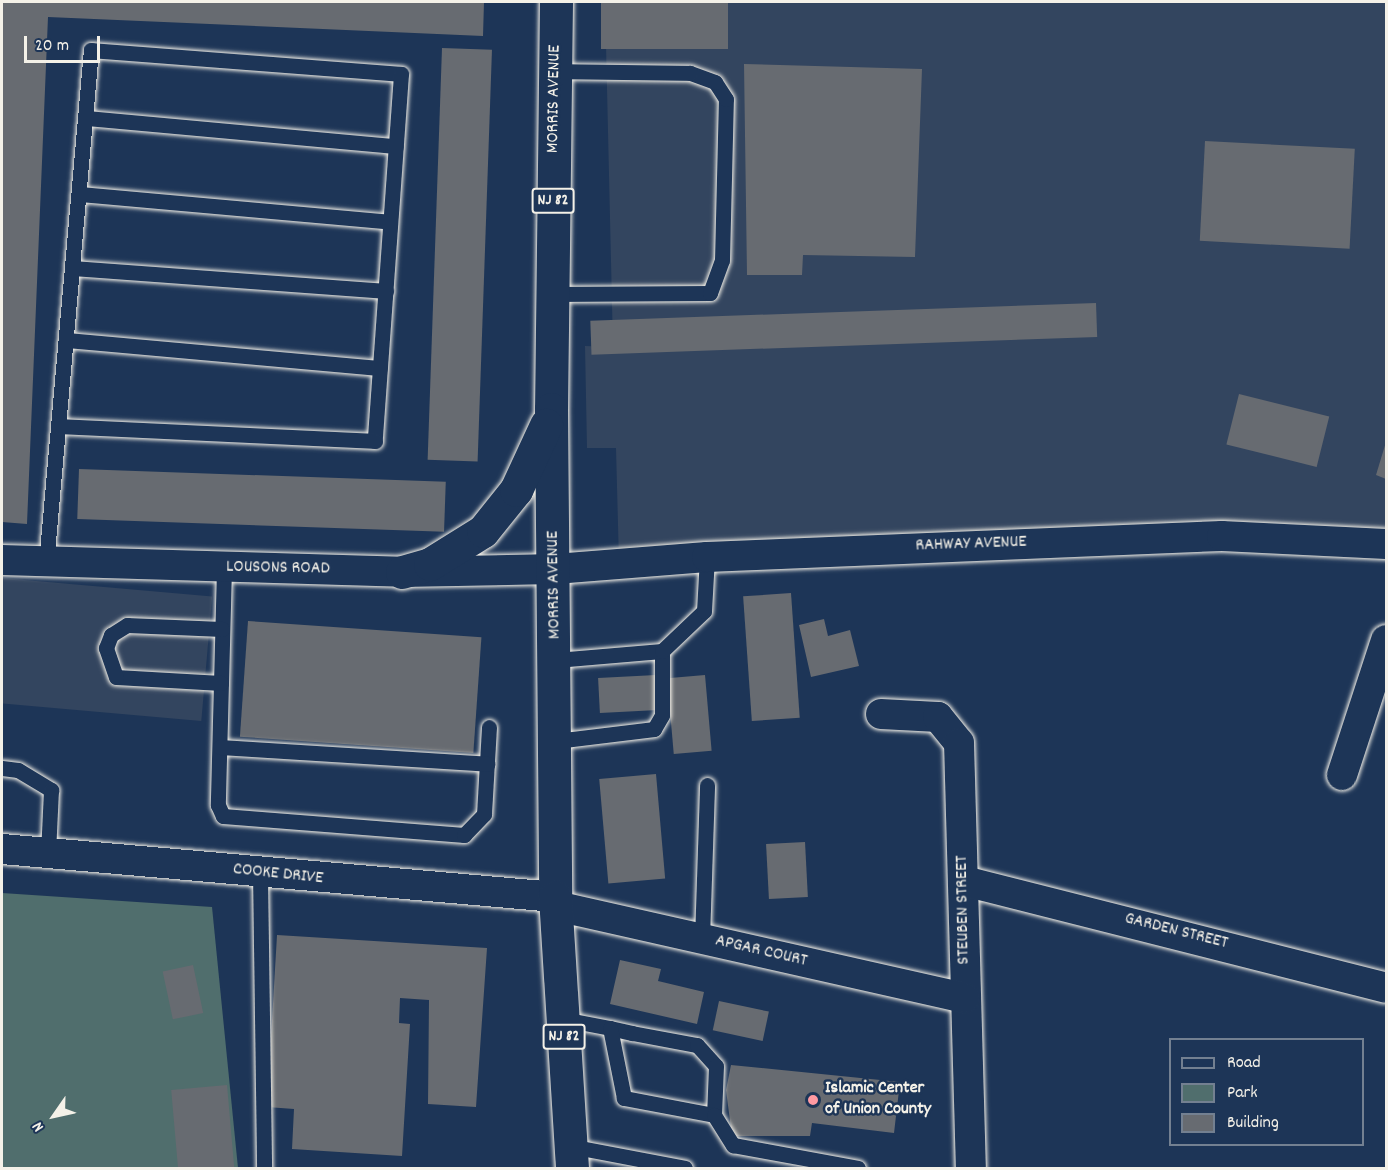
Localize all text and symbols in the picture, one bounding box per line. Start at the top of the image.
scale bar [27,24,104,62]
text: 20 m [35,34,69,59]
street label: MORRIS AVENUE [543,45,567,153]
road number: NJ 82 [530,188,576,214]
street label: MORRIS AVENUE [543,531,567,639]
street label: RAHWAY AVENUE [915,532,1027,558]
street label: LOUSONS ROAD [226,557,330,581]
street label: STEUBEN STREET [952,855,976,965]
street label: COOKE DRIVE [232,860,324,890]
street label: GARDEN STREET [1122,909,1230,955]
street label: APGAR COURT [713,931,809,973]
road number: NJ 82 [542,1024,586,1050]
legend [1169,1038,1364,1146]
text: Road [1227,1051,1261,1076]
place label: Islamic Center of Union County [825,1079,931,1122]
text: Park [1227,1081,1258,1106]
north arrow [24,1086,84,1146]
marker: Islamic Center of Union County [806,1093,820,1107]
text: Building [1227,1111,1279,1136]
text: N [27,1117,50,1136]

